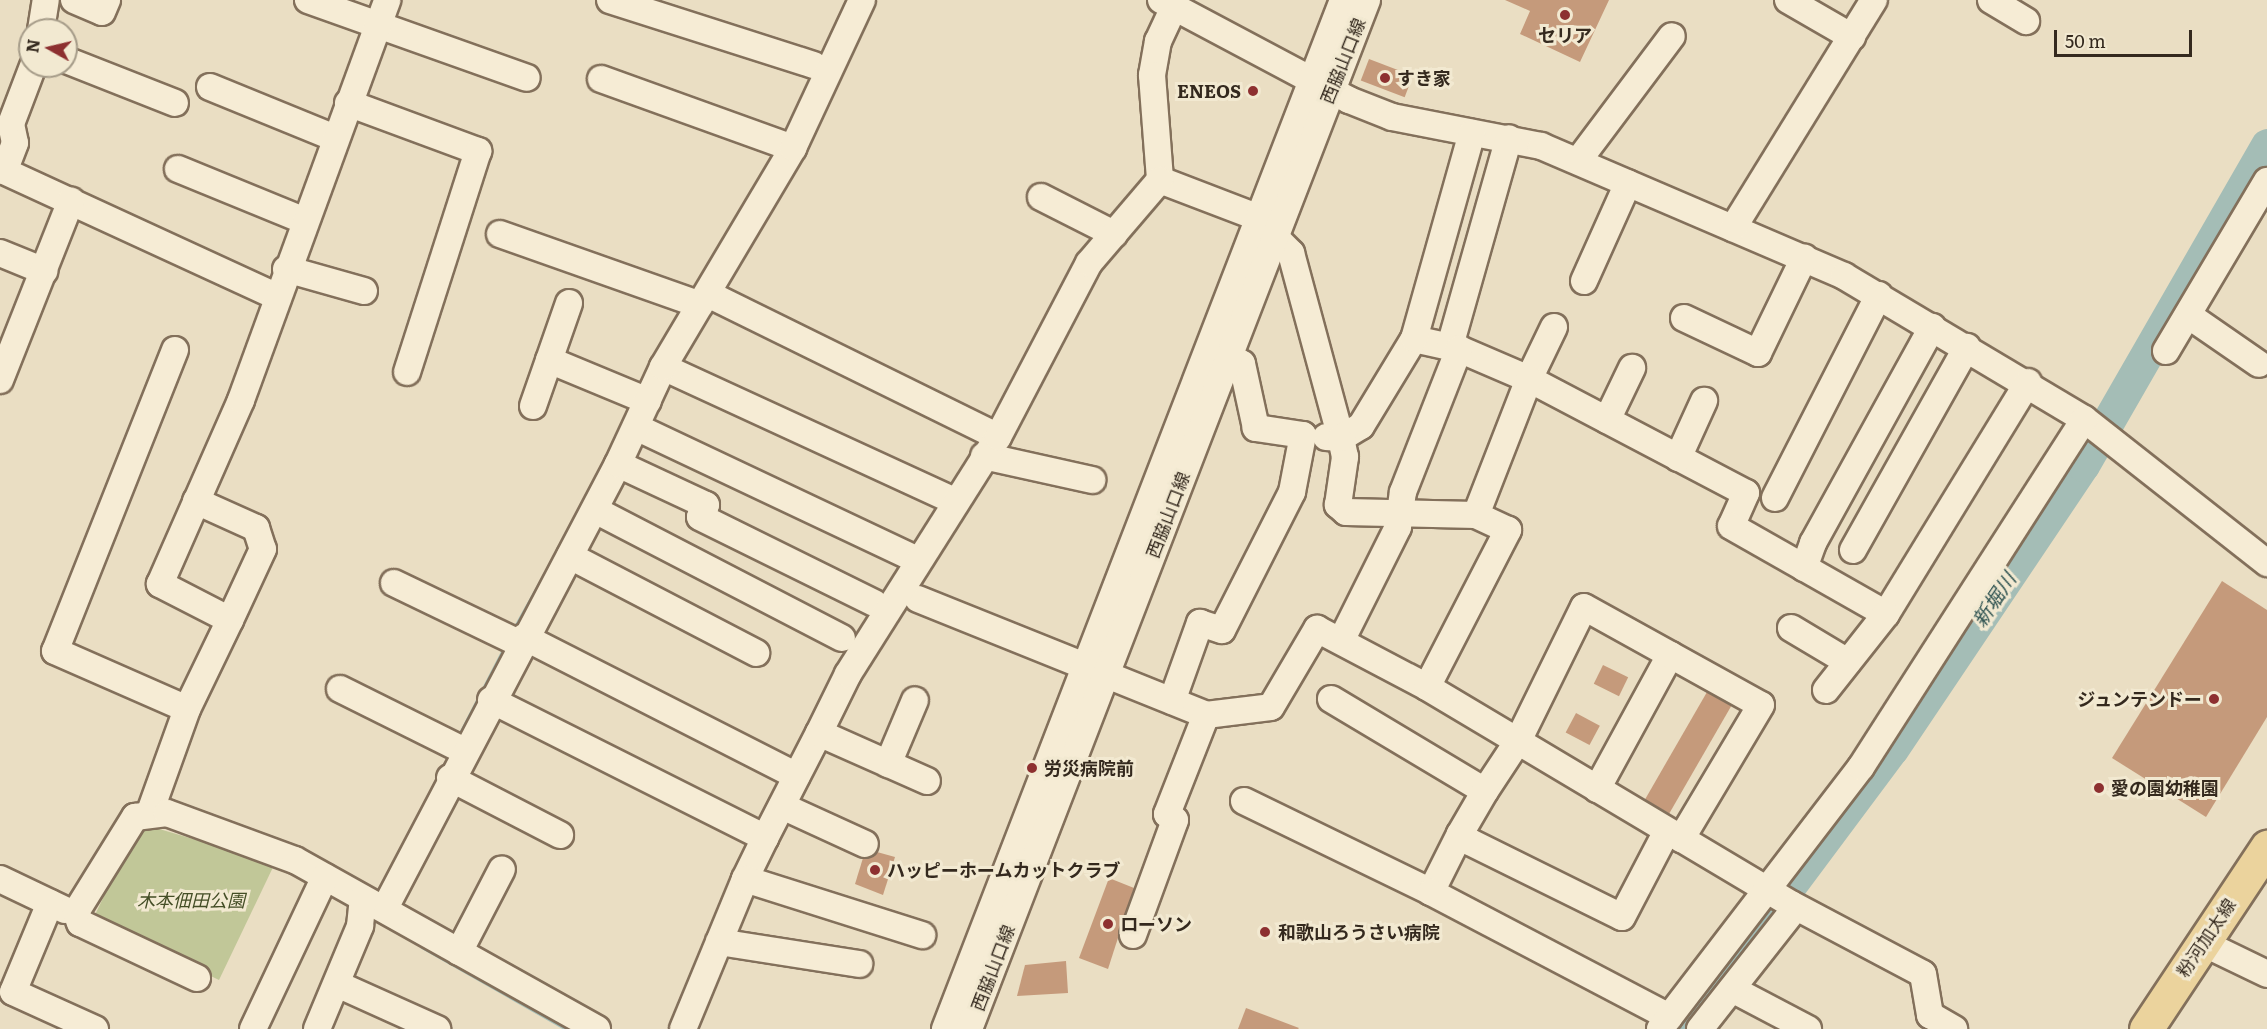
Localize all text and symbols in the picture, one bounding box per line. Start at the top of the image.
marker: セリア [1558,8,1572,22]
street label: 西脇山口線 [1316,15,1370,107]
north arrow [18,18,78,78]
scale bar [2057,18,2195,56]
place label: セリア [1538,24,1592,46]
text: 50 m [2065,27,2106,54]
text: N [19,37,45,54]
place label: すき家 [1397,67,1451,89]
marker: すき家 [1378,71,1392,85]
place label: ENEOS [1177,80,1241,102]
marker: ENEOS [1246,84,1260,98]
street label: 西脇山口線 [1142,469,1194,561]
water label: 新堀川 [1966,567,2020,631]
place label: ジュンテンドー [2076,688,2202,710]
marker: ジュンテンドー [2207,692,2221,706]
place label: 労災病院前 [1044,757,1134,779]
marker: 労災病院前 [1025,761,1039,775]
place label: 愛の園幼稚園 [2111,777,2219,799]
marker: 愛の園幼稚園 [2092,781,2106,795]
place label: ハッピーホームカットクラブ [887,859,1121,881]
marker: ハッピーホームカットクラブ [868,863,882,877]
park label: 木本佃田公園 [137,889,245,911]
street label: 粉河加太線 [2172,895,2240,981]
place label: ローソン [1120,913,1192,935]
marker: ローソン [1101,917,1115,931]
place label: 和歌山ろうさい病院 [1278,921,1440,943]
street label: 西脇山口線 [967,922,1019,1014]
marker: 和歌山ろうさい病院 [1256,923,1274,941]

